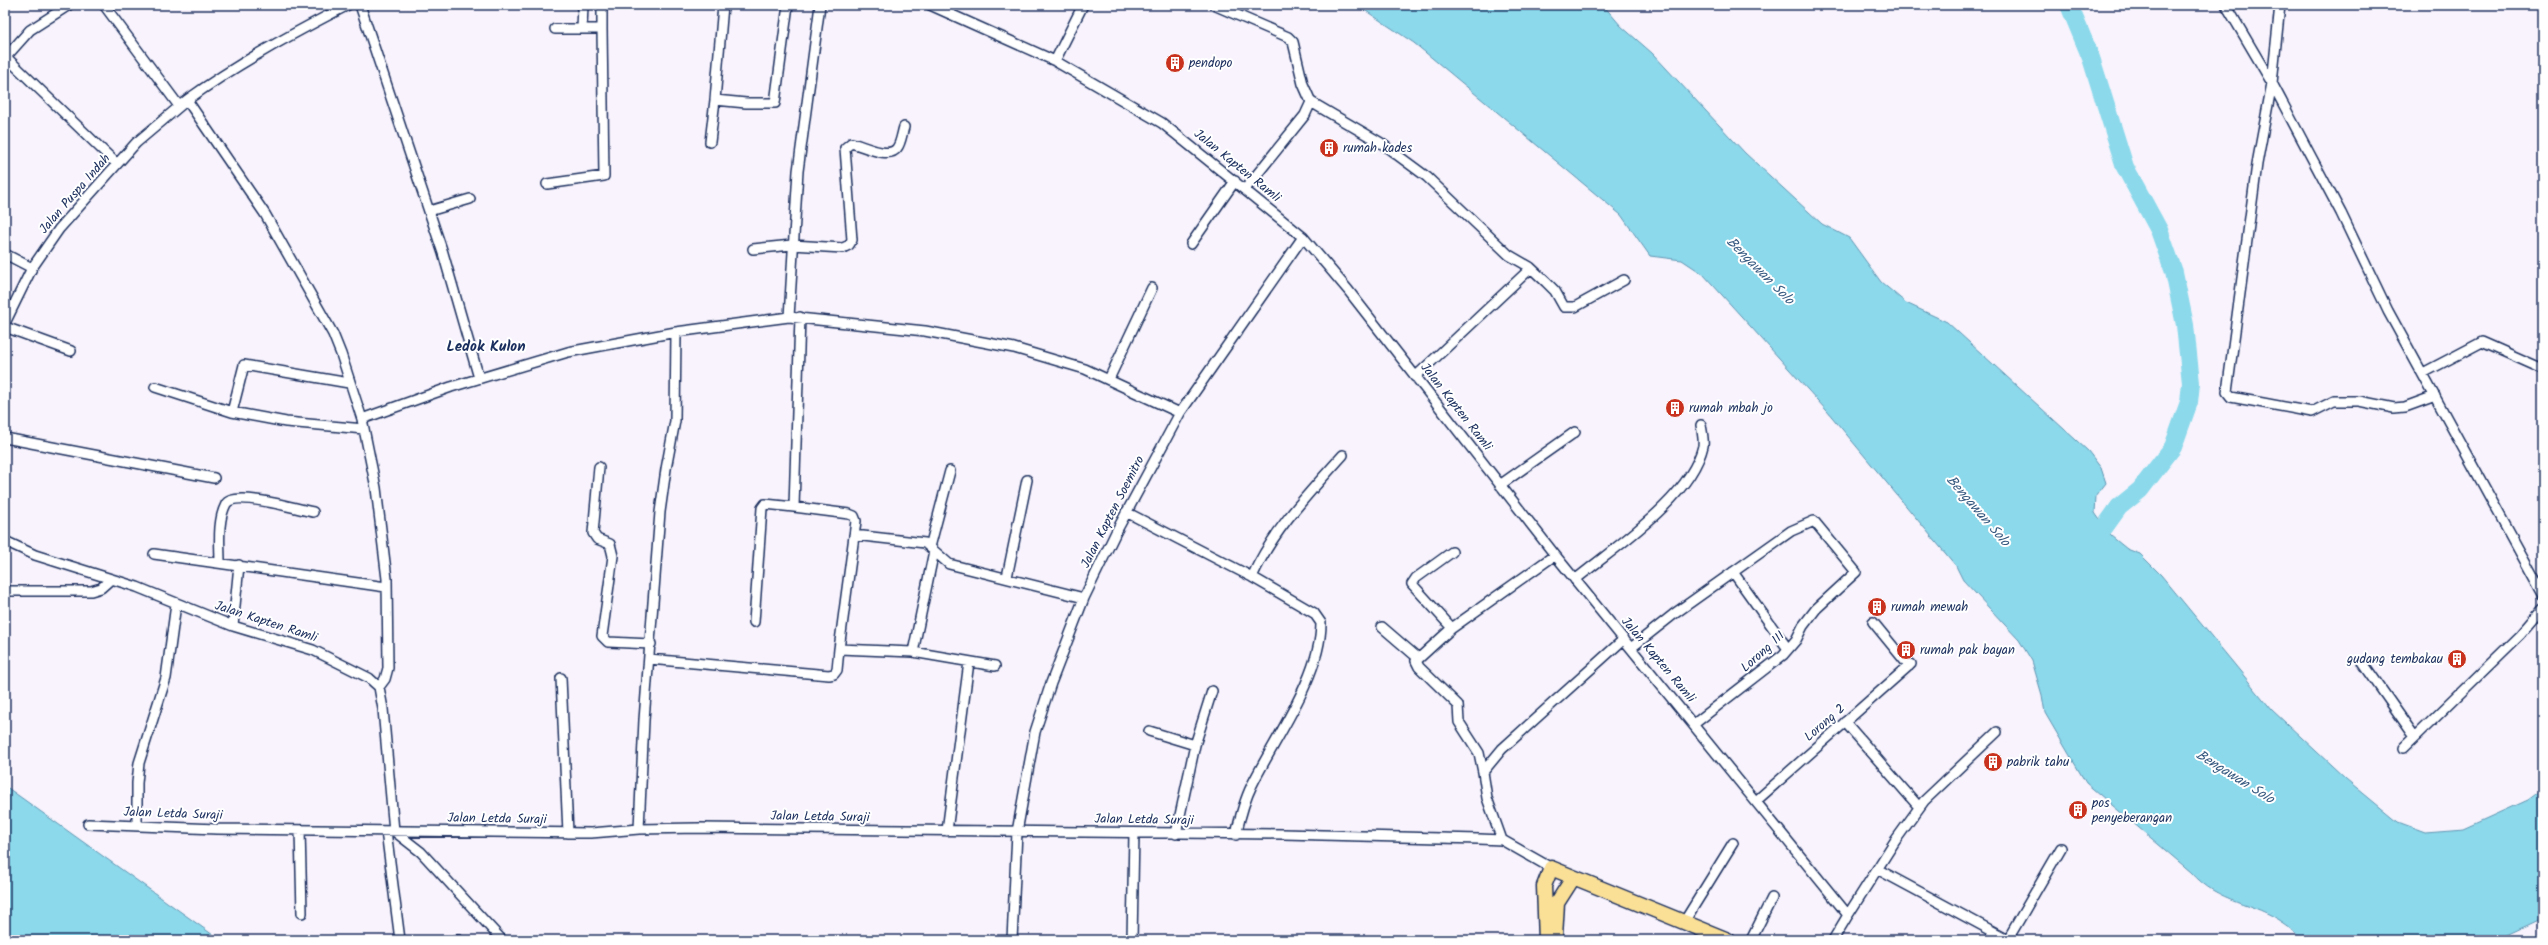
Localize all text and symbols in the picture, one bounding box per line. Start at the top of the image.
building icon: pendopo [1164,52,1186,74]
place label: pendopo [1188,53,1233,74]
street label: Jalan Kapten Ramli [1189,124,1286,208]
building icon: rumah kades [1318,137,1340,159]
place label: rumah kades [1343,138,1413,159]
street label: Jalan Puspa Indah [34,149,116,239]
water label: Bengawan Solo [1721,232,1800,311]
district label: Ledok Kulon [446,335,526,359]
street label: Jalan Kapten Ramli [1415,358,1498,456]
building icon: rumah mbah jo [1664,397,1686,419]
place label: rumah mbah jo [1689,398,1773,419]
street label: Jalan Kapten Soemitro [1076,452,1151,572]
water label: Bengawan Solo [1941,470,2016,553]
street label: Jalan Kapten Ramli [212,595,321,649]
building icon: rumah mewah [1866,596,1888,618]
place label: rumah mewah [1891,597,1968,618]
street label: Jalan Kapten Ramli [1616,612,1701,708]
street label: Lorong III [1736,626,1790,678]
building icon: rumah pak bayan [1895,639,1917,661]
place label: rumah pak bayan [1920,640,2015,661]
building icon: gudang tembakau [2446,648,2468,670]
place label: gudang tembakau [2346,649,2444,670]
street label: Lorong 2 [1800,699,1850,747]
water label: Bengawan Solo [2192,744,2280,811]
building icon: pabrik tahu [1982,751,2004,773]
place label: pabrik tahu [2006,752,2070,773]
place label: pos penyeberangan [2091,793,2172,829]
building icon: pos penyeberangan [2067,799,2089,821]
street label: Jalan Letda Suraji [123,802,224,826]
street label: Jalan Letda Suraji [770,806,871,828]
street label: Jalan Letda Suraji [447,808,548,830]
street label: Jalan Letda Suraji [1094,809,1195,831]

